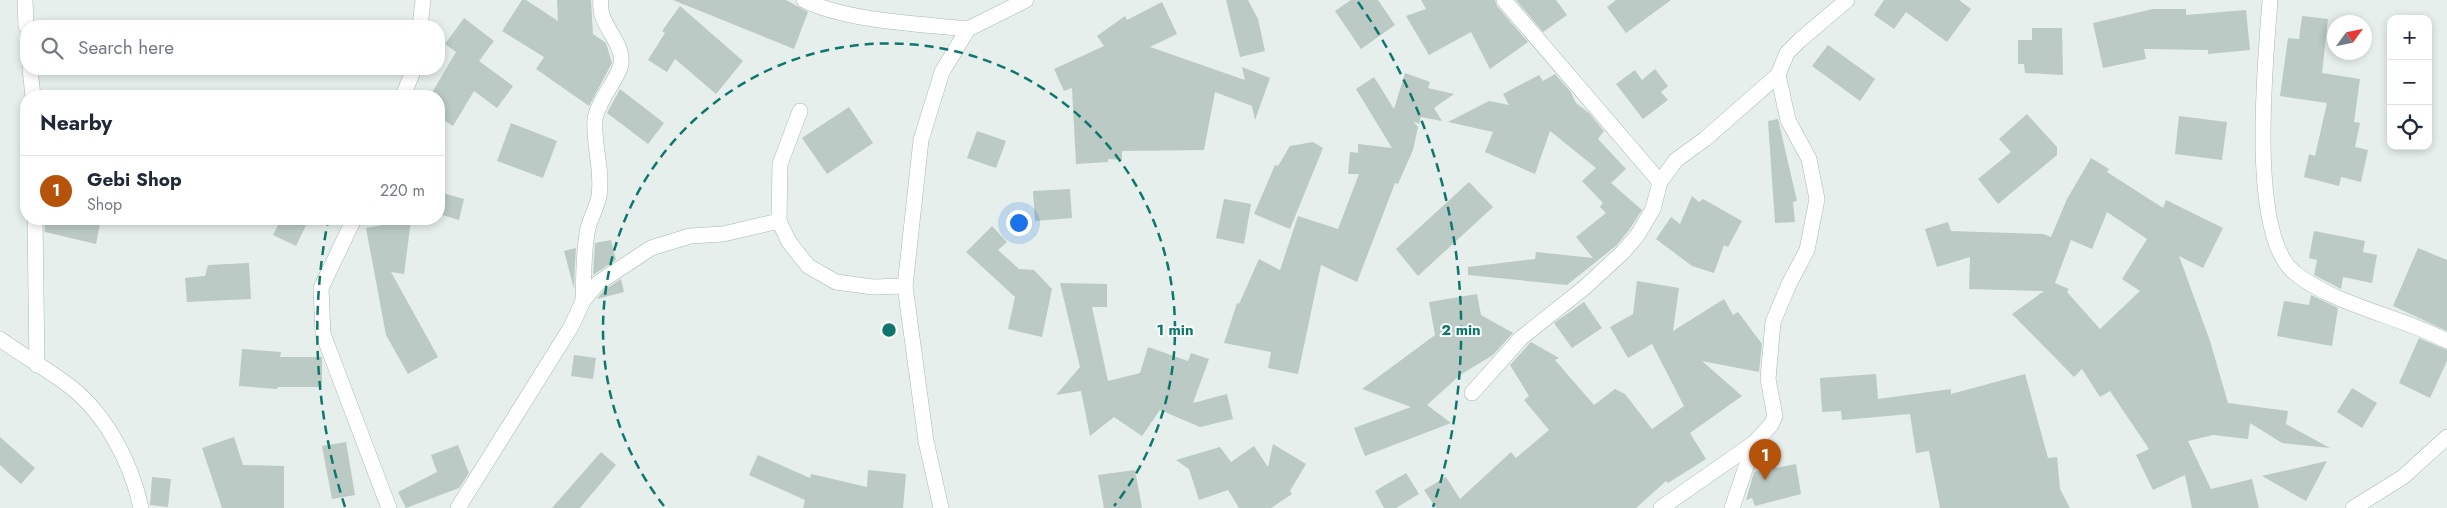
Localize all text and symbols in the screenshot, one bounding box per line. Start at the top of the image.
north arrow [2327,15,2372,60]
map controls [2387,15,2432,150]
button: + [2387,15,2432,60]
search box [20,20,445,75]
icon: search [38,34,66,62]
text: Search here [78,34,174,61]
button: − [2387,60,2432,105]
button: locate [2387,105,2432,150]
text: Nearby [40,108,112,138]
text: Gebi Shop [87,166,182,193]
text: 1 [52,179,60,202]
text: 220 m [380,179,425,202]
text: Shop [87,193,122,216]
your location [1006,210,1032,236]
text: 1 min [1156,319,1194,341]
text: 2 min [1441,319,1481,341]
centre of rings [880,321,898,339]
pin: 1 [1749,439,1781,480]

